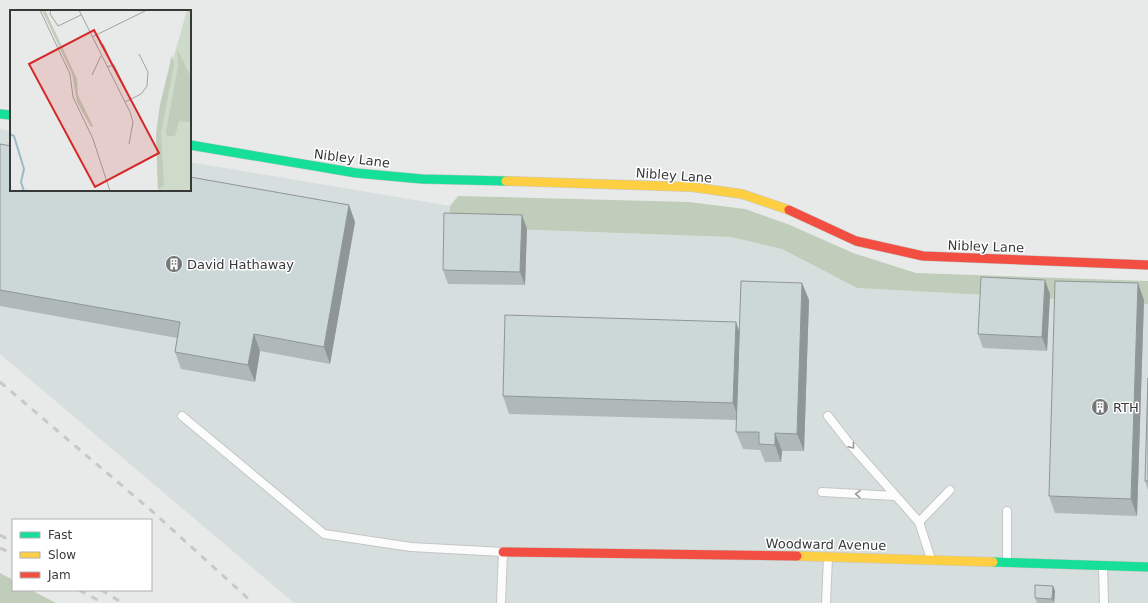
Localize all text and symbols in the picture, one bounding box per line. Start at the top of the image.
inset map [10,10,191,191]
street label: Nibley Lane [313,146,391,171]
street label: Nibley Lane [635,165,713,186]
street label: Nibley Lane [948,238,1024,255]
building icon: David Hathaway [164,254,184,274]
place label: David Hathaway [187,257,294,272]
building icon: RTH [1090,397,1110,417]
place label: RTH [1113,400,1139,415]
one-way arrow [847,442,854,449]
one-way arrow [855,490,861,498]
legend [12,519,152,591]
text: Fast [48,528,72,542]
street label: Woodward Avenue [766,536,886,553]
text: Slow [48,548,76,562]
text: Jam [47,568,71,582]

